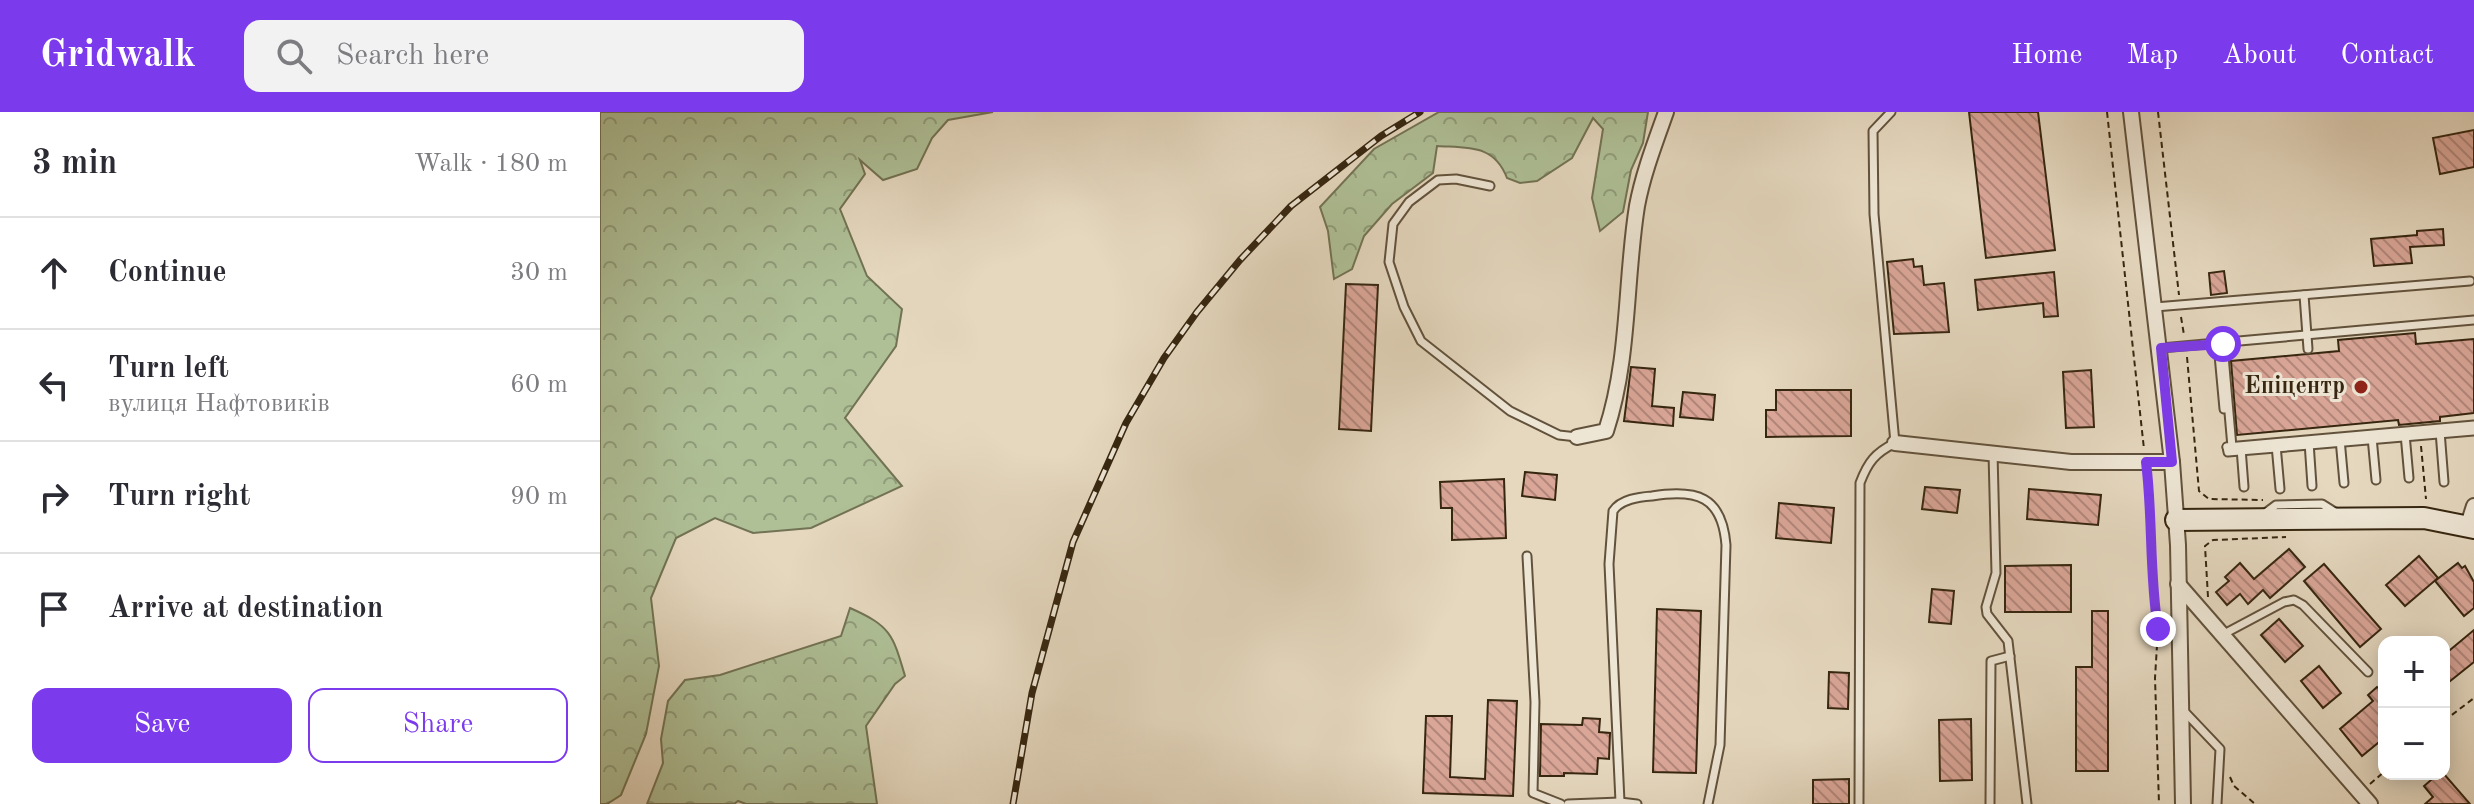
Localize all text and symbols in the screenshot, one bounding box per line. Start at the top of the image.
search box [244,20,804,92]
icon: search [272,34,316,78]
text: Gridwalk [40,37,196,75]
text: Search here [336,41,489,71]
text: Home [2011,42,2082,70]
text: Map [2126,42,2178,70]
text: About [2222,42,2297,70]
text: Contact [2341,42,2434,70]
text: 3 min [32,147,117,181]
text: Walk · 180 m [414,151,568,177]
icon: ahead [32,251,76,295]
text: Continue [108,258,227,288]
text: 30 m [510,260,568,286]
route start [2205,326,2241,362]
text: Turn left [108,354,229,384]
icon: left [32,363,76,407]
text: 60 m [510,372,568,398]
place label: Епіцентр [2244,375,2345,399]
marker: Епіцентр [2352,378,2370,396]
text: вулиця Нафтовиків [108,391,330,417]
icon: right [32,475,76,519]
text: Turn right [108,482,250,512]
text: 90 m [510,484,568,510]
icon: arrive [32,587,76,631]
text: Arrive at destination [108,594,383,624]
route end [2140,611,2176,647]
map controls [2378,636,2450,780]
button: + [2378,636,2450,708]
button: Save [32,688,292,763]
button: Share [308,688,568,763]
button: − [2378,708,2450,780]

